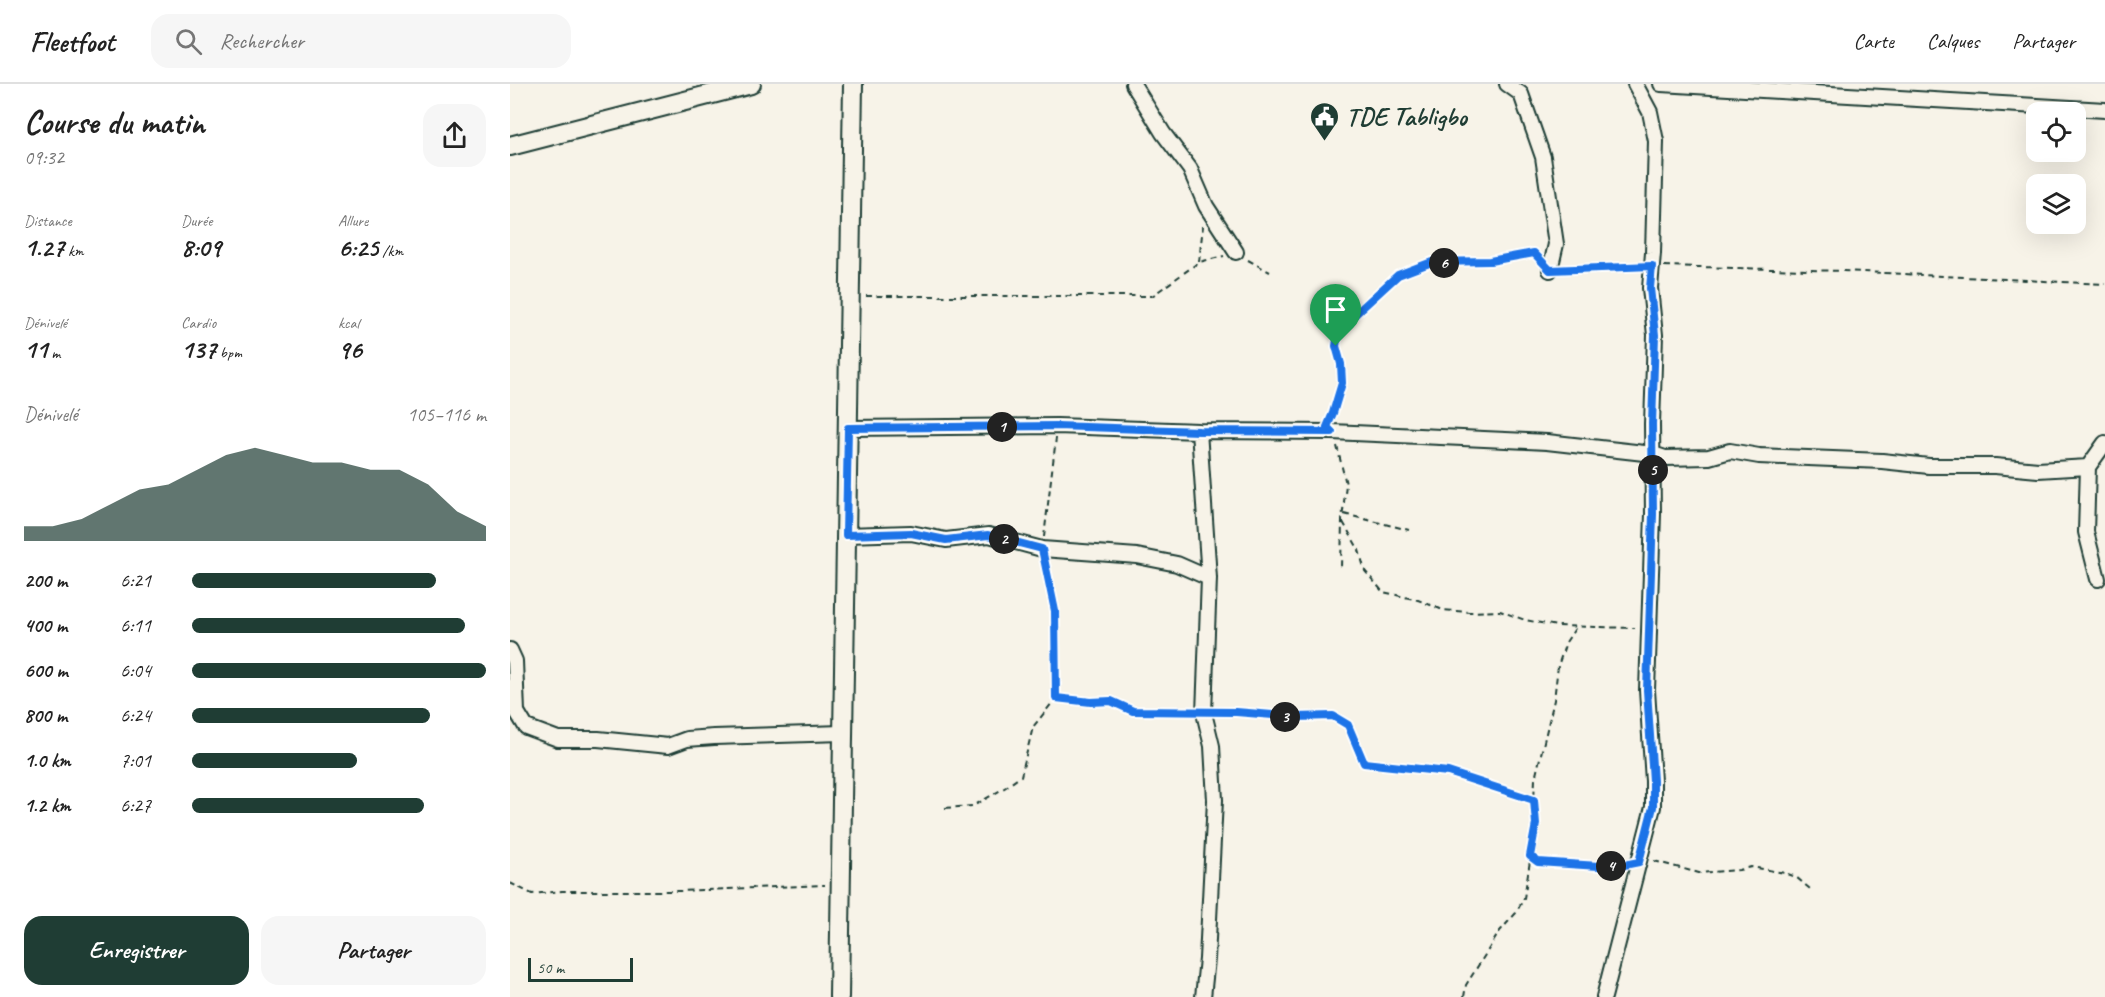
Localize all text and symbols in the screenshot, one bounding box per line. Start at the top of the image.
search box [151,14,571,68]
text: Fleetfoot [30,24,115,59]
icon: search [172,25,205,58]
text: Rechercher [220,27,304,55]
text: Carte [1853,28,1894,54]
text: Calques [1927,28,1979,54]
text: Partager [2012,28,2075,54]
public building icon: TDE Tabligbo [1309,100,1341,142]
place label: TDE Tabligbo [1346,100,1468,133]
text: Course du matin [24,101,205,143]
map controls [2026,102,2086,234]
button: locate [2026,102,2086,162]
button: share [423,104,486,167]
text: 09:32 [24,145,64,170]
button: layers [2026,174,2086,234]
text: Distance [24,211,72,231]
text: Durée [181,211,212,231]
text: Allure [338,211,368,231]
text: 1.27 [24,231,64,264]
text: 8:09 [181,231,221,264]
text: 6:25 [338,231,378,264]
text: km [64,241,84,261]
text: /km [378,241,403,261]
pin: 6 [1429,248,1459,278]
text: 6 [1440,253,1448,273]
pin [1310,284,1361,346]
icon: arrive [1319,293,1352,326]
text: Dénivelé [24,313,67,333]
text: Cardio [181,313,216,333]
text: kcal [338,313,359,333]
text: 11 [24,333,47,366]
text: 137 [181,333,216,366]
text: 96 [338,333,362,366]
text: m [47,343,60,363]
text: bpm [216,343,242,363]
text: Dénivelé [24,402,78,427]
text: 105–116 m [407,402,486,427]
pin: 1 [987,412,1017,442]
text: 1 [998,417,1006,437]
pin: 5 [1638,455,1668,485]
text: 5 [1650,460,1656,480]
pin: 2 [989,524,1019,554]
text: 2 [1000,529,1008,549]
text: 200 m [24,568,67,593]
text: 6:21 [120,568,151,593]
text: 400 m [24,613,67,638]
text: 6:11 [120,613,151,638]
text: 600 m [24,658,68,683]
text: 6:04 [120,658,151,683]
pin: 3 [1270,702,1300,732]
text: 800 m [24,703,67,728]
text: 6:24 [120,703,151,728]
text: 3 [1281,707,1289,727]
text: 1.0 km [24,748,71,773]
text: 7:01 [120,748,151,773]
text: 1.2 km [24,793,71,818]
text: 6:27 [120,793,151,818]
pin: 4 [1596,851,1626,881]
text: 4 [1607,856,1615,876]
button: Enregistrer [24,916,249,985]
button: Partager [261,916,486,985]
scale bar [528,955,633,982]
text: 50 m [537,958,564,978]

